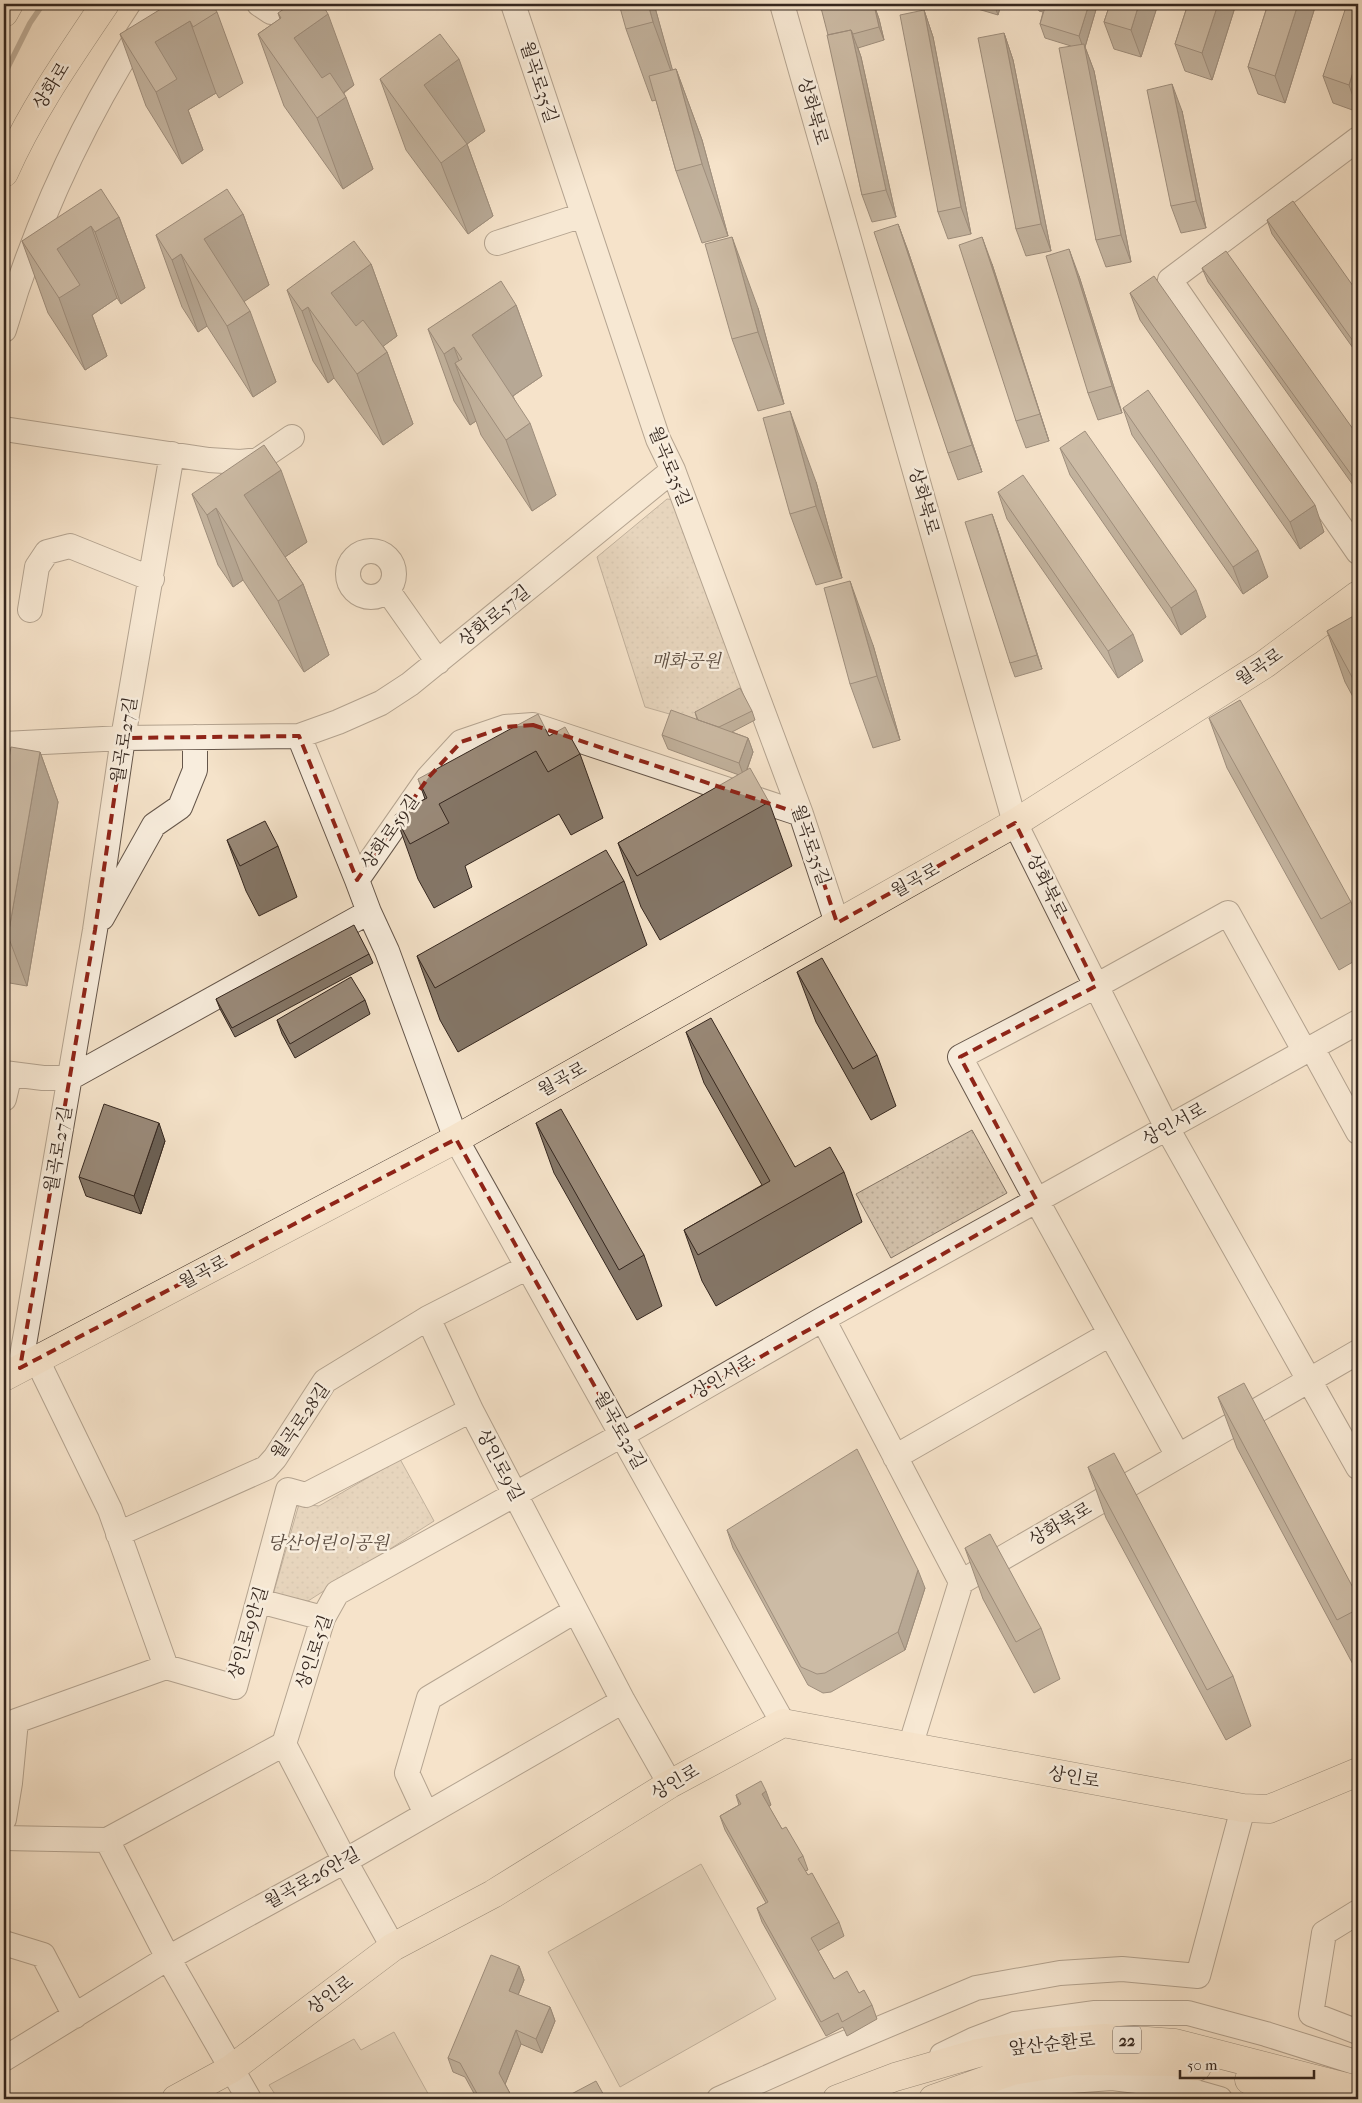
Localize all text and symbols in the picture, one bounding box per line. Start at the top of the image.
street label: 월곡로35길 [515,39,562,126]
street label: 상화로 [29,59,74,114]
street label: 상화북로 [793,75,832,147]
street label: 월곡로35길 [644,423,695,509]
street label: 상화북로 [904,465,943,537]
street label: 상화로57길 [454,581,534,652]
street label: 월곡로 [1232,644,1287,691]
park label: 매화공원 [651,651,722,672]
street label: 월곡로27길 [107,695,142,785]
street label: 상화로59길 [357,791,424,874]
street label: 월곡로35길 [787,802,834,889]
street label: 상화북로 [1022,850,1071,922]
street label: 월곡로 [887,859,943,902]
street label: 월곡로 [534,1058,590,1101]
street label: 상인서로 [1139,1098,1210,1150]
street label: 월곡로27길 [41,1104,76,1194]
street label: 월곡로 [175,1251,231,1294]
street label: 상인서로 [688,1351,759,1404]
street label: 월곡로28길 [267,1379,334,1463]
street label: 월곡로32길 [589,1387,650,1473]
street label: 상인로9길 [472,1425,527,1505]
street label: 상화북로 [1025,1498,1096,1551]
park label: 당산어린이공원 [267,1533,390,1554]
street label: 상인로9안길 [224,1584,273,1682]
street label: 상인로5길 [292,1612,337,1692]
street label: 상인로 [647,1760,703,1805]
street label: 상인로 [1046,1763,1101,1792]
street label: 월곡로26안길 [261,1844,364,1913]
street label: 상인로 [303,1971,357,2019]
road number: 22 [1113,2026,1141,2054]
street label: 앞산순환로 [1008,2030,1096,2059]
scale bar [1180,2048,1313,2080]
text: 50 m [1187,2056,1218,2074]

